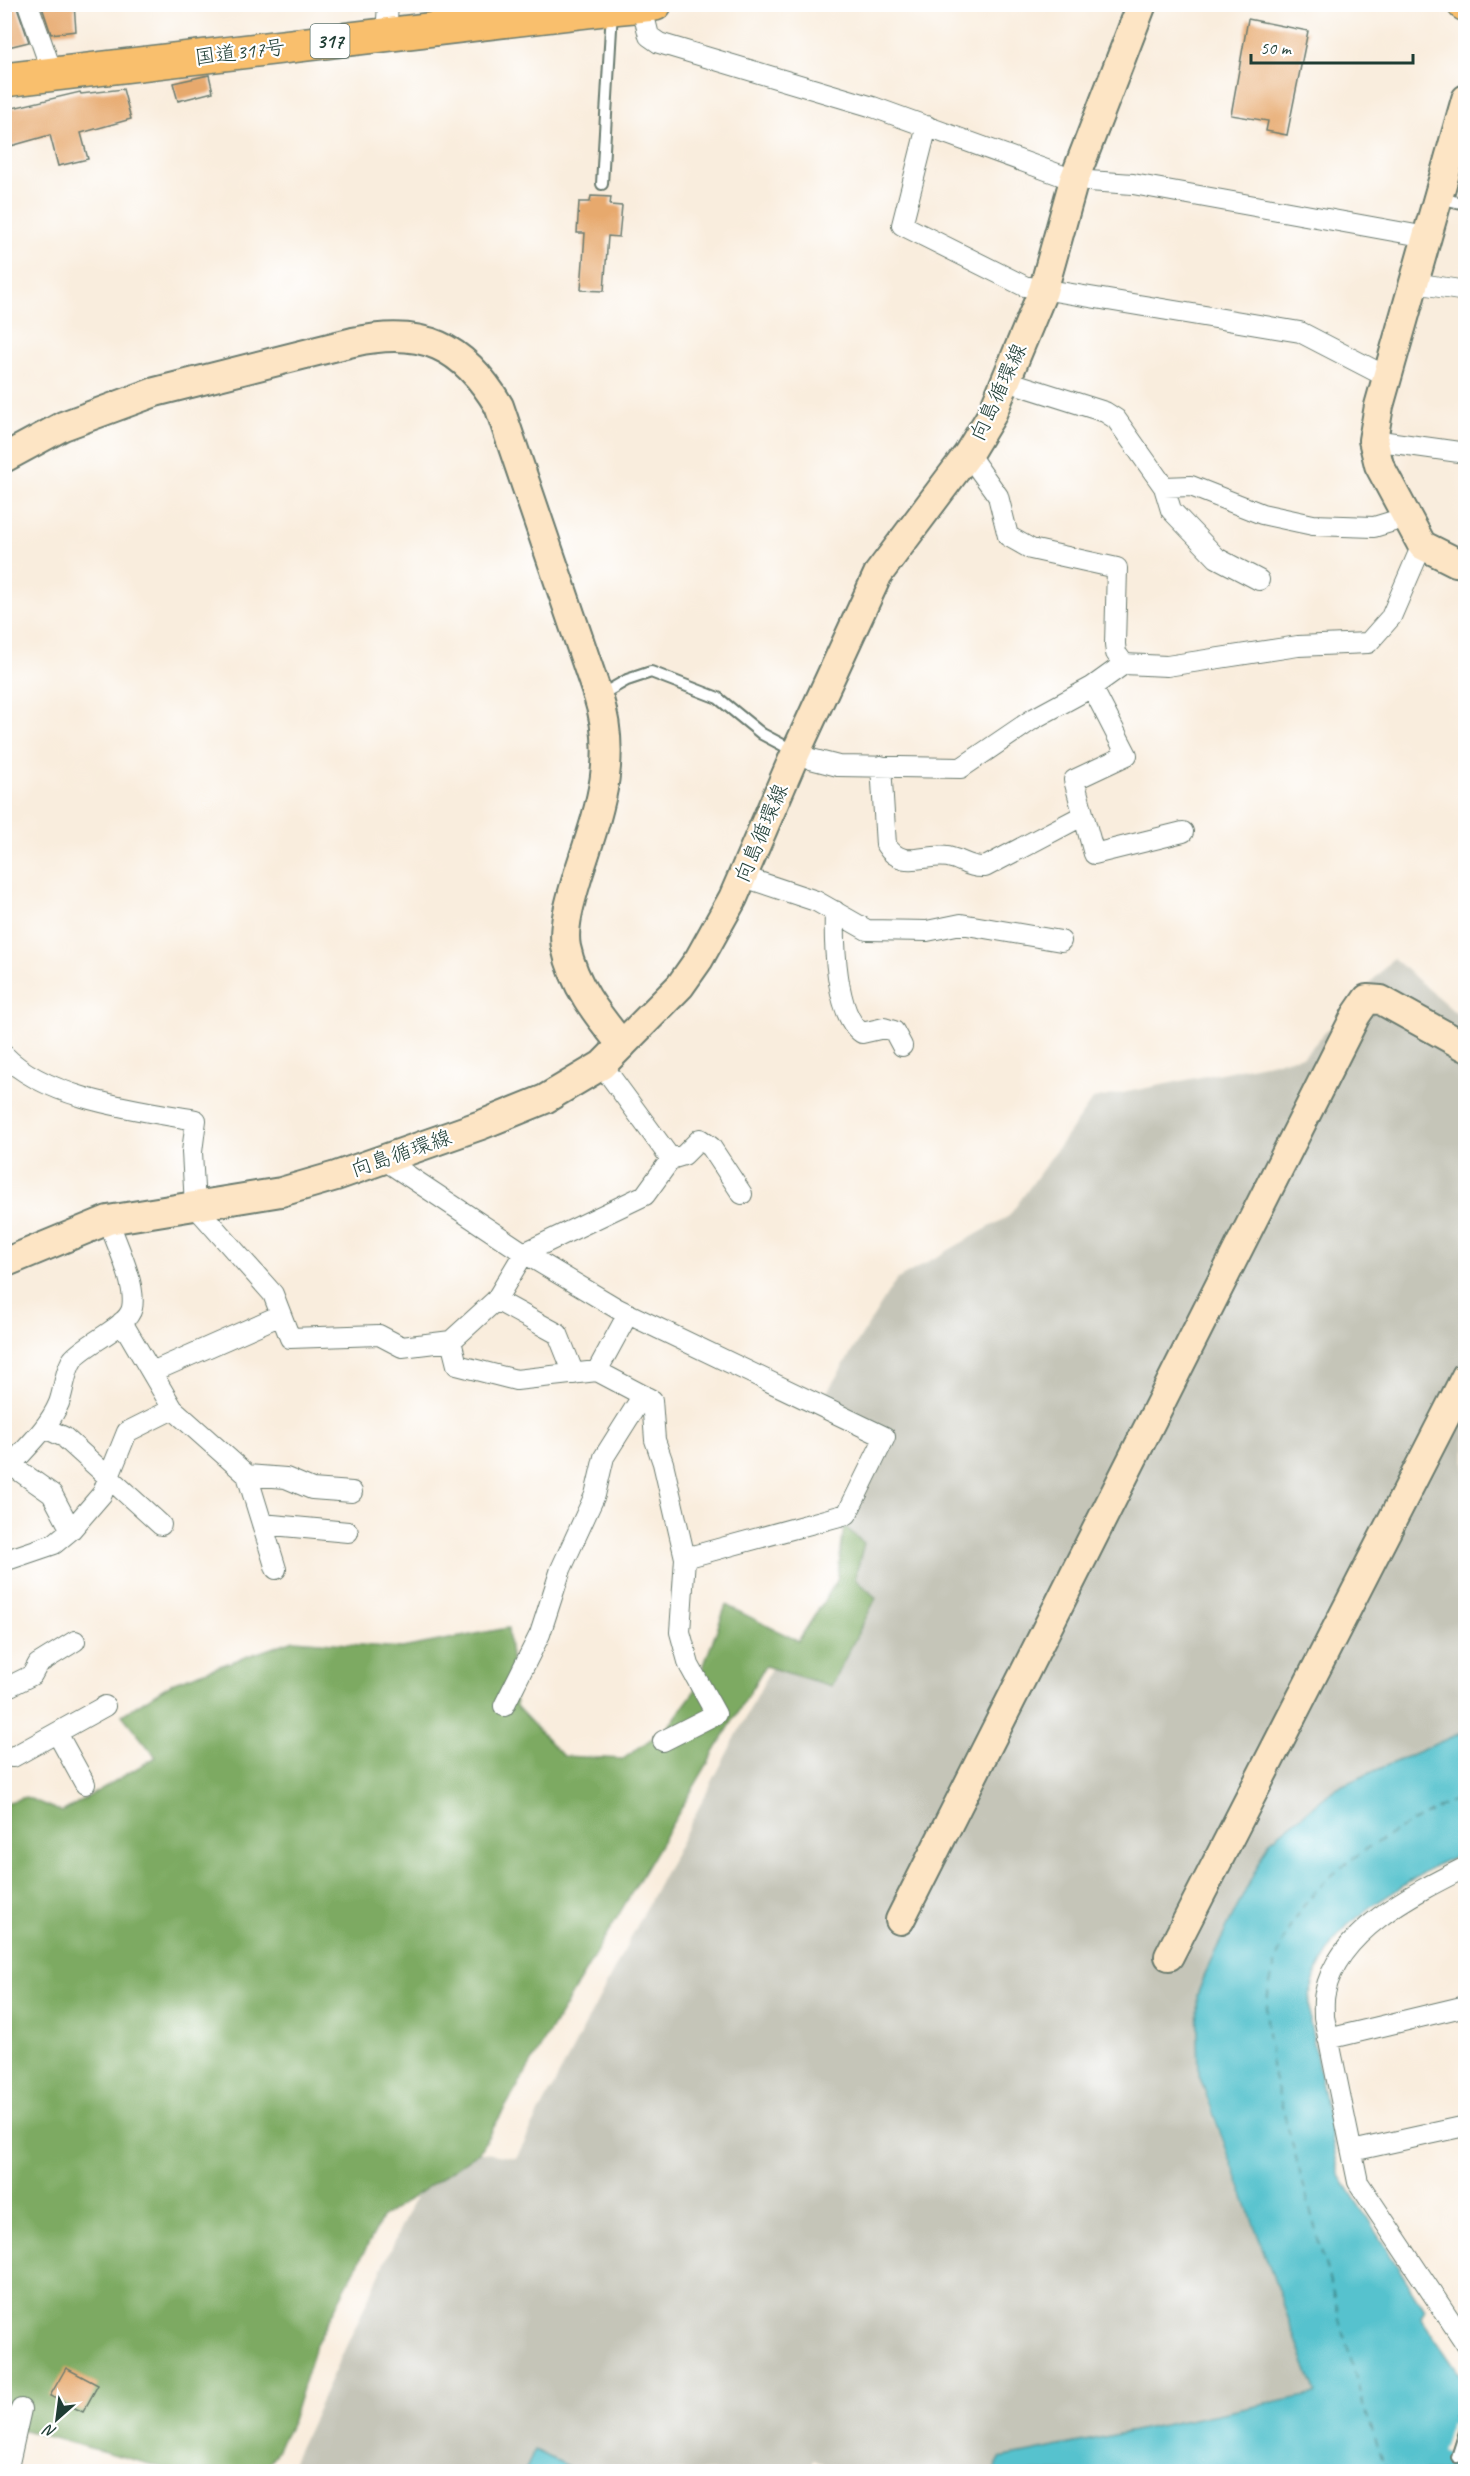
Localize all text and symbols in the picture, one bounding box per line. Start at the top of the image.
road number: 317 [310,24,350,58]
scale bar [1251,27,1413,65]
street label: 国道317号 [193,34,287,70]
text: 50 m [1260,37,1293,59]
street label: 向島循環線 [964,339,1032,445]
street label: 向島循環線 [729,780,793,886]
street label: 向島循環線 [347,1124,455,1182]
north arrow [27,2389,87,2449]
text: N [39,2419,59,2443]

